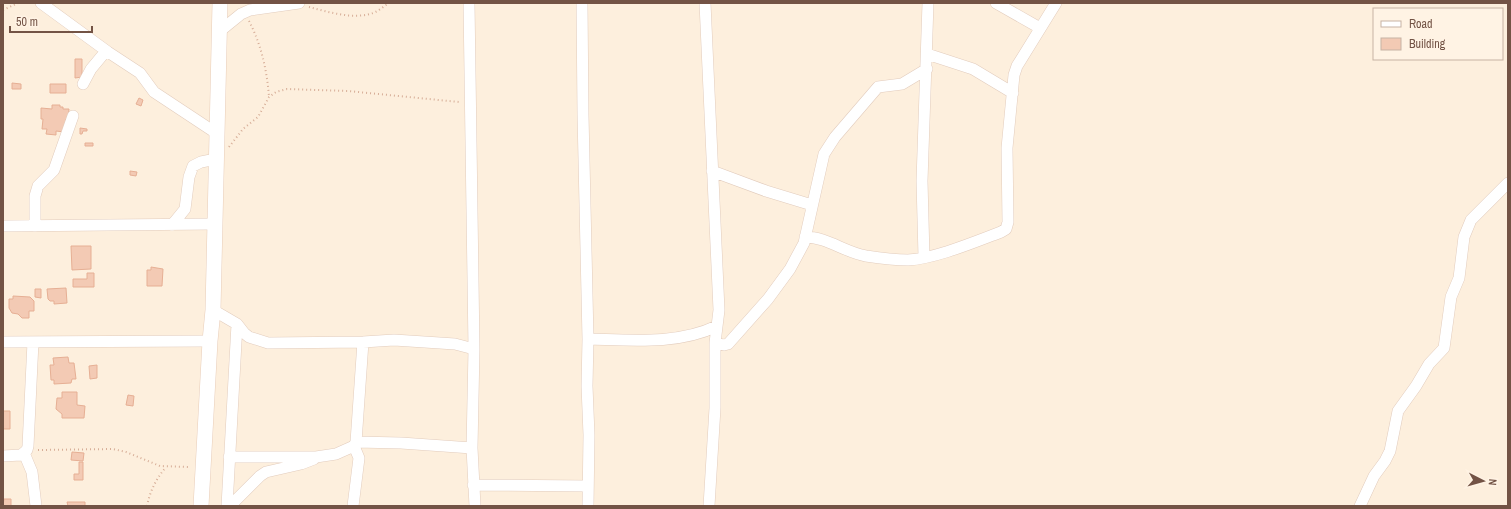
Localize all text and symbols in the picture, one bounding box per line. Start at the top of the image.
scale bar [10,8,92,34]
legend [1373,8,1503,60]
text: 50 m [16,14,38,30]
text: Road [1409,16,1433,32]
text: Building [1409,36,1446,52]
north arrow [1463,461,1503,501]
text: N [1486,478,1500,486]

